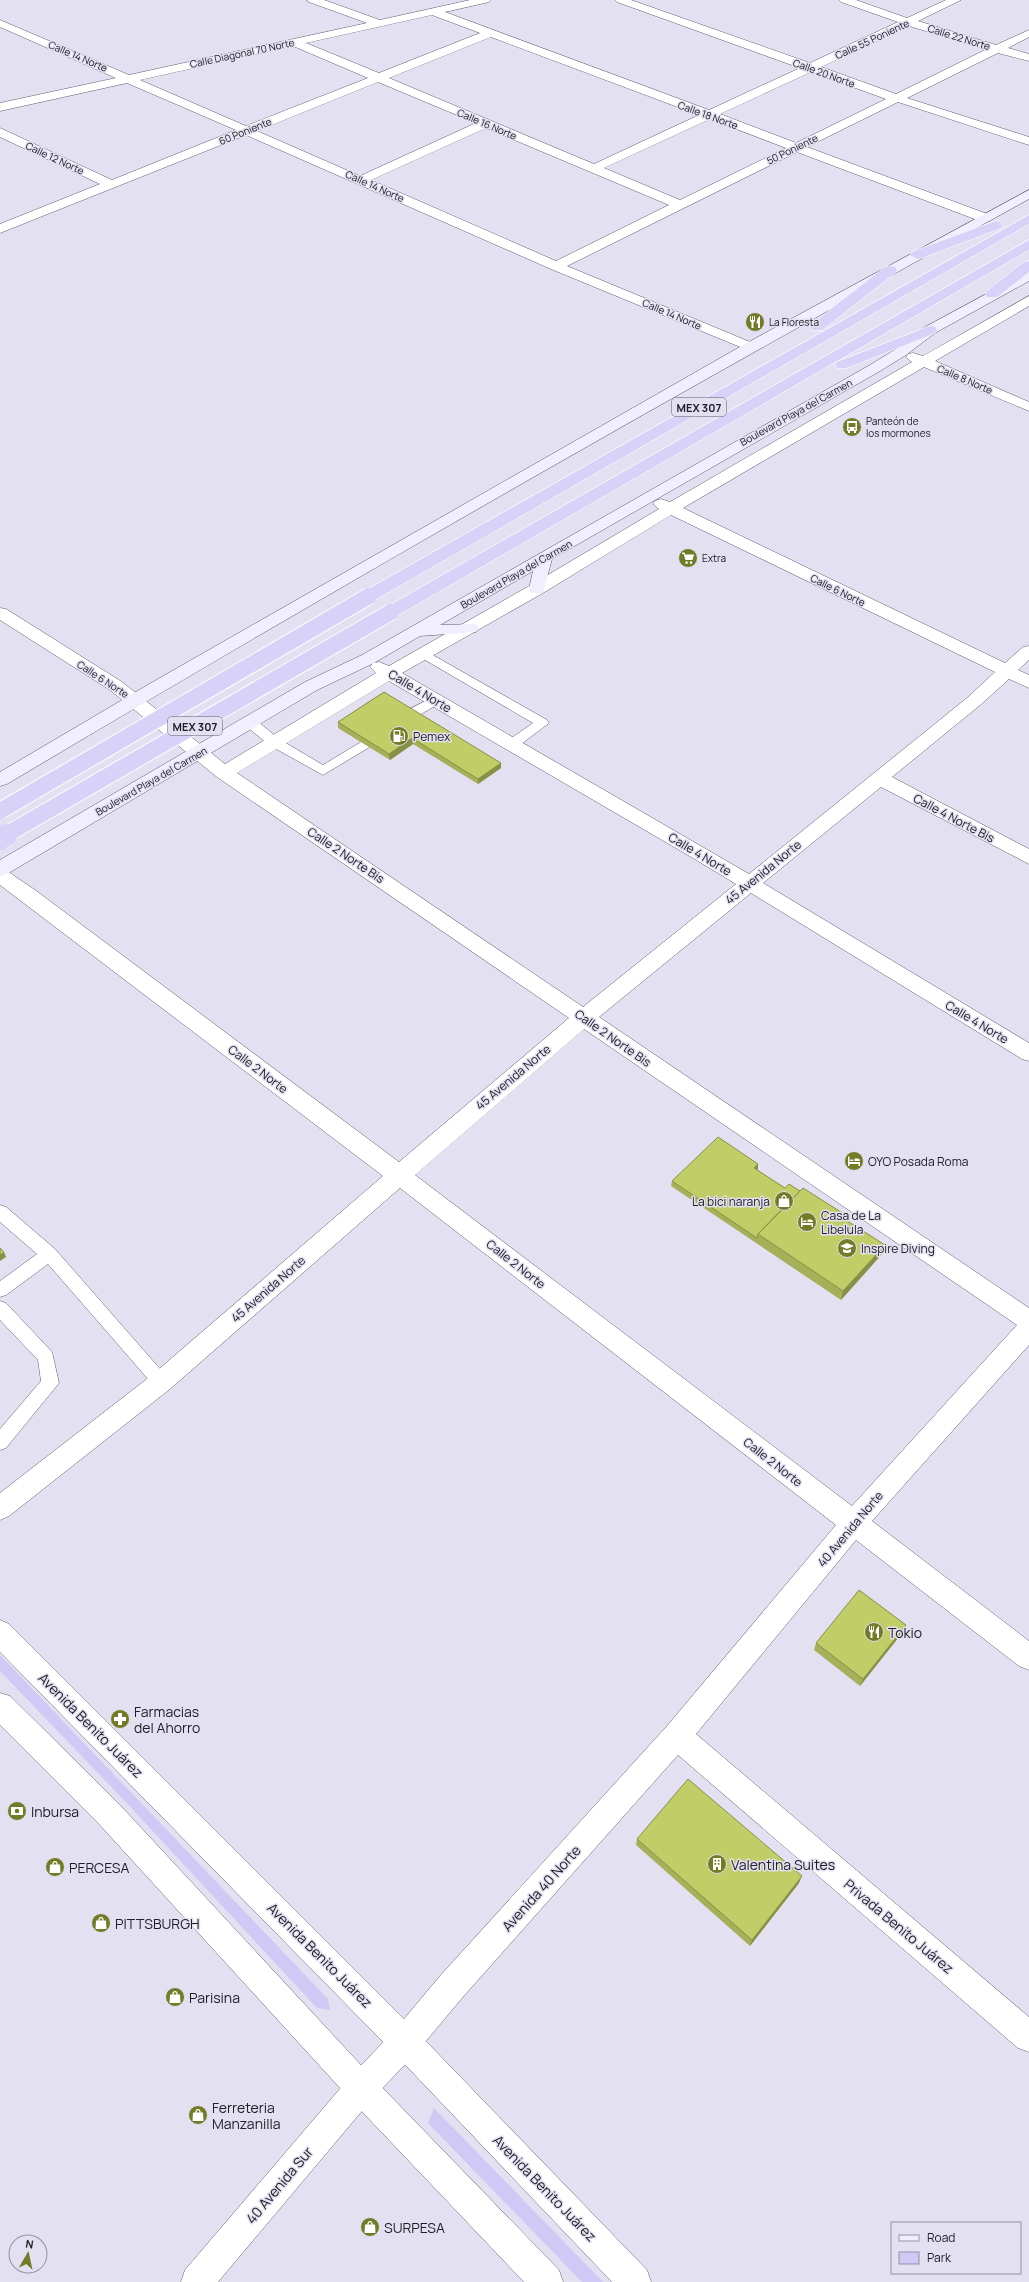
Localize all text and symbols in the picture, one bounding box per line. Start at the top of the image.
street label: Calle 55 Poniente [833,16,911,62]
street label: Calle 22 Norte [926,21,992,53]
street label: Calle Diagonal 70 Norte [188,35,296,71]
street label: Calle 14 Norte [46,37,110,75]
street label: Calle 20 Norte [791,55,857,91]
street label: Calle 18 Norte [676,98,740,132]
street label: Calle 16 Norte [455,105,519,143]
street label: 60 Poniente [217,114,274,148]
street label: 50 Poniente [764,131,820,167]
street label: Calle 12 Norte [24,138,87,178]
street label: Calle 14 Norte [343,167,407,205]
street label: Calle 14 Norte [640,295,704,333]
restaurant icon: La Floresta [744,311,766,333]
place label: La Floresta [769,315,819,329]
street label: Calle 8 Norte [935,361,995,397]
street label: Boulevard Playa del Carmen [737,375,855,449]
road number: MEX 307 [672,398,726,416]
place label: Panteón de los mormones [866,414,931,440]
bus stop icon: Panteón de los mormones [841,416,863,438]
street label: Boulevard Playa del Carmen [458,536,574,612]
supermarket icon: Extra [677,547,699,569]
place label: Extra [702,551,726,565]
street label: Calle 6 Norte [808,571,868,609]
street label: Calle 6 Norte [74,657,132,701]
street label: Calle 4 Norte [385,665,455,717]
road number: MEX 307 [168,717,222,735]
fuel station icon: Pemex [388,725,410,747]
place label: Pemex [413,728,451,745]
street label: Boulevard Playa del Carmen [93,743,209,819]
street label: Calle 4 Norte Bis [910,789,998,847]
street label: Calle 2 Norte Bis [304,823,388,887]
street label: Calle 4 Norte [665,828,735,880]
street label: 45 Avenida Norte [721,836,805,908]
street label: Calle 4 Norte [942,996,1012,1048]
street label: Calle 2 Norte Bis [571,1005,655,1071]
street label: 45 Avenida Norte [472,1040,554,1114]
street label: Calle 2 Norte [225,1041,291,1097]
hotel icon: OYO Posada Roma [843,1150,865,1172]
place label: OYO Posada Roma [868,1153,969,1170]
shop icon: La bici naranja [773,1190,795,1212]
place label: La bici naranja [692,1193,770,1210]
place label: Casa de La Libelula [821,1207,881,1238]
hotel icon: Casa de La Libelula [796,1211,818,1233]
street label: Calle 2 Norte [483,1236,549,1292]
school or university icon: Inspire Diving [836,1237,858,1259]
place label: Inspire Diving [861,1240,935,1257]
street label: 45 Avenida Norte [227,1252,309,1326]
street label: Calle 2 Norte [740,1434,806,1490]
street label: 40 Avenida Norte [813,1488,887,1570]
restaurant icon: Tokio [863,1621,885,1643]
place label: Tokio [888,1623,922,1642]
street label: Avenida Benito Juárez [34,1668,148,1782]
place label: Farmacias del Ahorro [134,1702,200,1737]
pharmacy icon: Farmacias del Ahorro [109,1708,131,1730]
bank icon: Inbursa [6,1800,28,1822]
place label: Inbursa [31,1802,79,1821]
street label: Avenida 40 Norte [497,1841,585,1935]
building icon: Valentina Suites [706,1853,728,1875]
place label: Valentina Suites [731,1855,835,1874]
shop icon: PERCESA [44,1856,66,1878]
place label: PERCESA [69,1858,129,1877]
street label: Privada Benito Juárez [840,1874,958,1978]
street label: Avenida Benito Juárez [263,1898,377,2012]
shop icon: PITTSBURGH [90,1912,112,1934]
place label: PITTSBURGH [115,1914,200,1933]
shop icon: Parisina [164,1986,186,2008]
place label: Parisina [189,1988,240,2007]
place label: Ferreteria Manzanilla [212,2098,281,2133]
shop icon: Ferreteria Manzanilla [187,2104,209,2126]
street label: Avenida Benito Juárez [489,2131,601,2245]
street label: 40 Avenida Sur [241,2142,317,2228]
shop icon: SURPESA [359,2216,381,2238]
place label: SURPESA [384,2218,445,2237]
legend [891,2222,1021,2274]
text: Road [927,2229,955,2246]
north arrow [8,2234,48,2274]
text: N [25,2236,35,2252]
text: Park [927,2249,952,2266]

